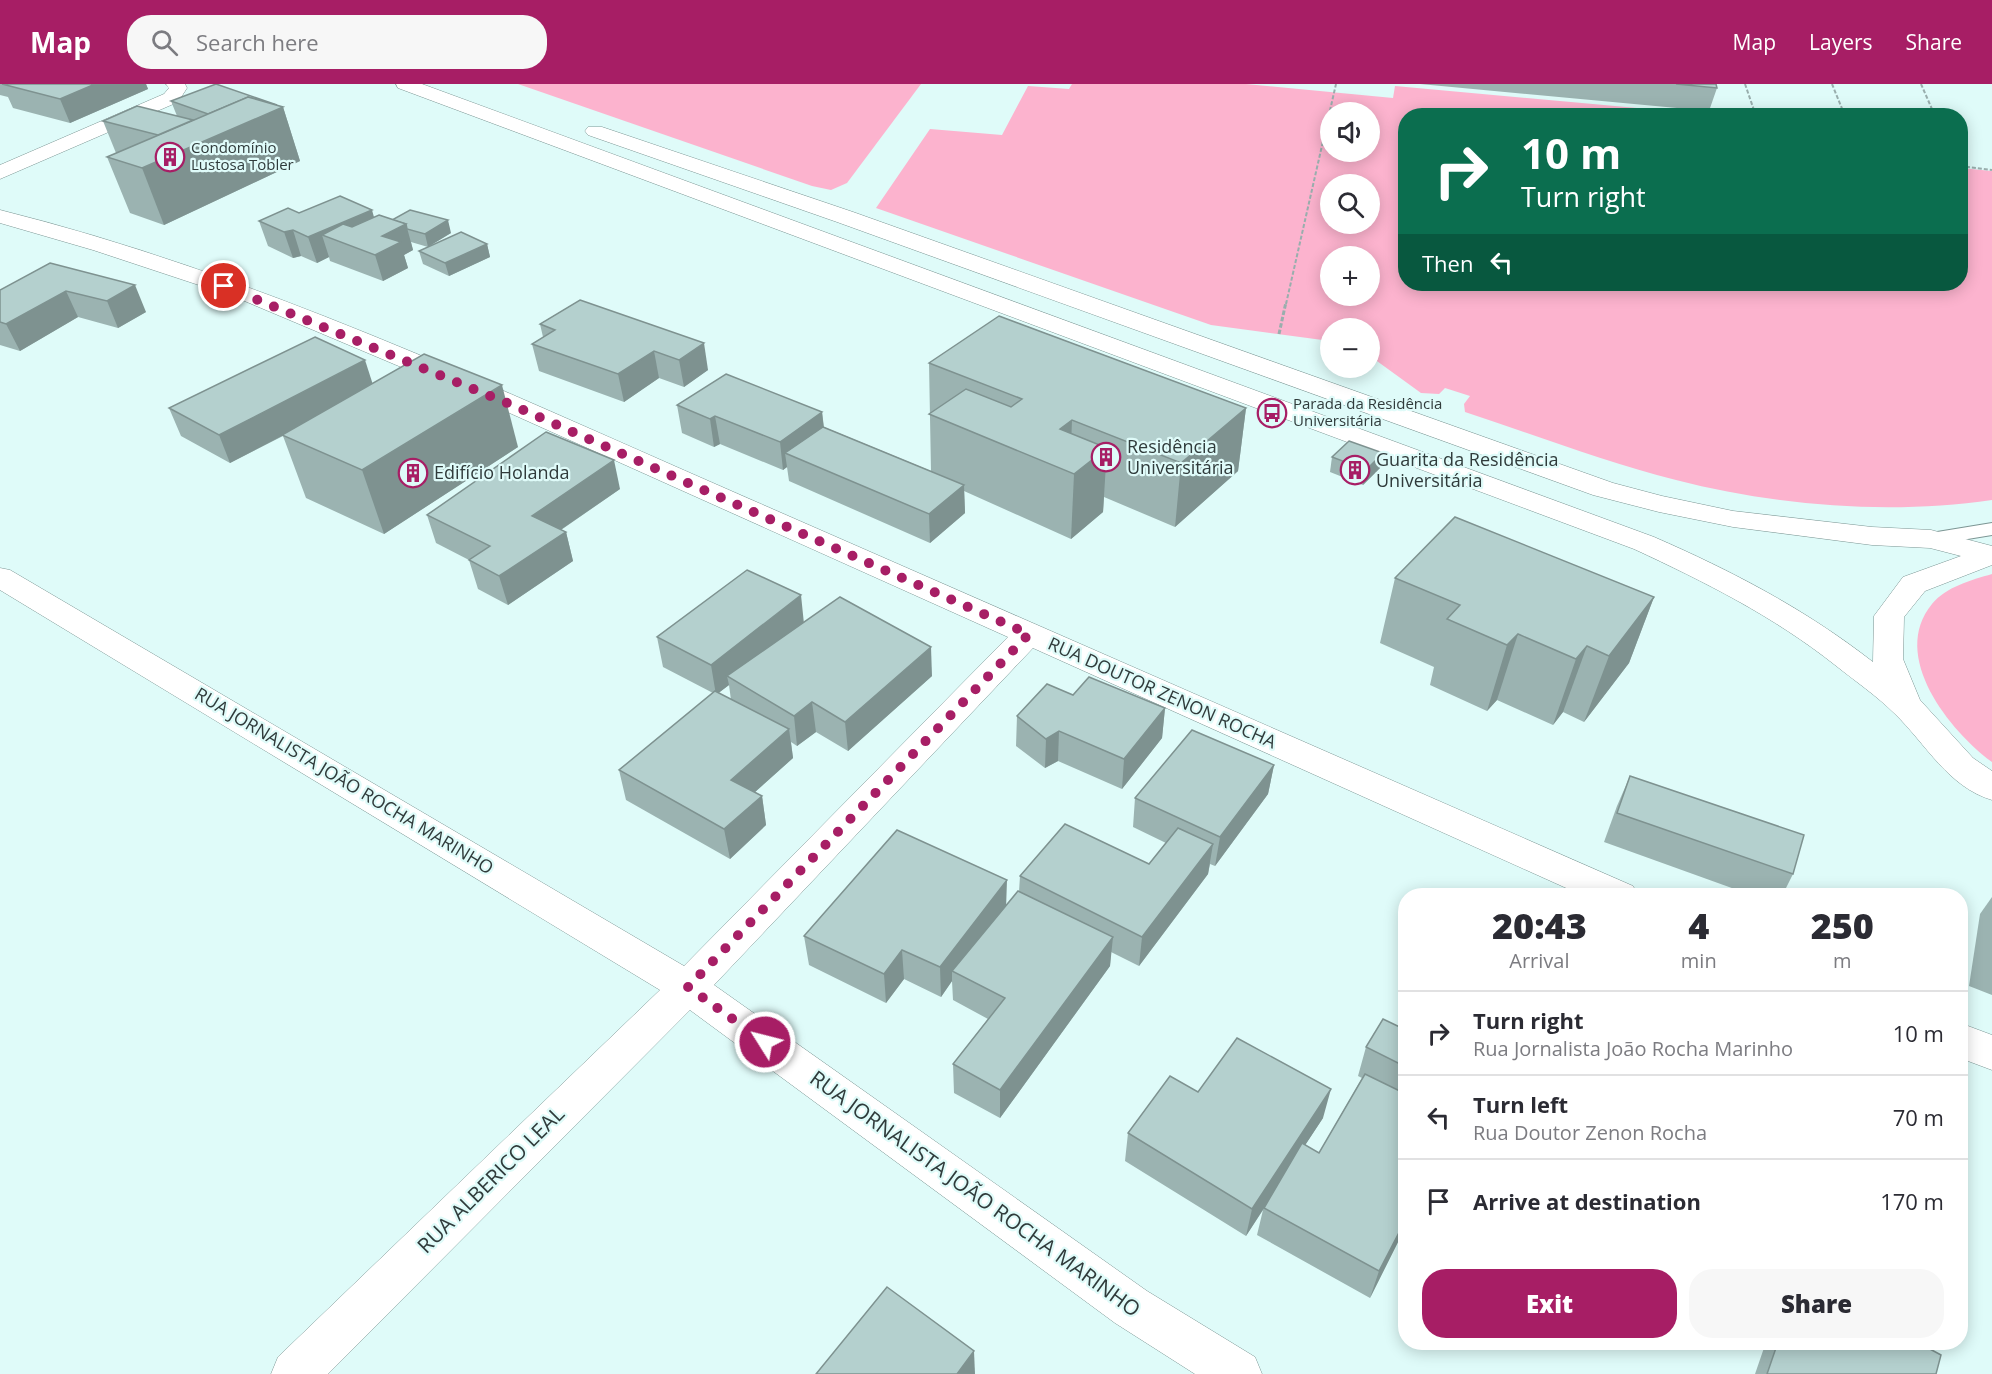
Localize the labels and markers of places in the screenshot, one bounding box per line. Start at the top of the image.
place label: Condomínio Lustosa Tobler [191,137,294,174]
building icon: Condomínio Lustosa Tobler [154,141,186,173]
pin [198,260,249,311]
place label: Parada da Residência Universitária [1293,393,1442,430]
bus stop icon: Parada da Residência Universitária [1256,397,1288,429]
place label: Residência Universitária [1127,434,1234,479]
building icon: Residência Universitária [1090,441,1122,473]
place label: Guarita da Residência Universitária [1376,447,1558,492]
building icon: Guarita da Residência Universitária [1339,454,1371,486]
building icon: Edifício Holanda [397,457,429,489]
place label: Edifício Holanda [434,460,570,484]

